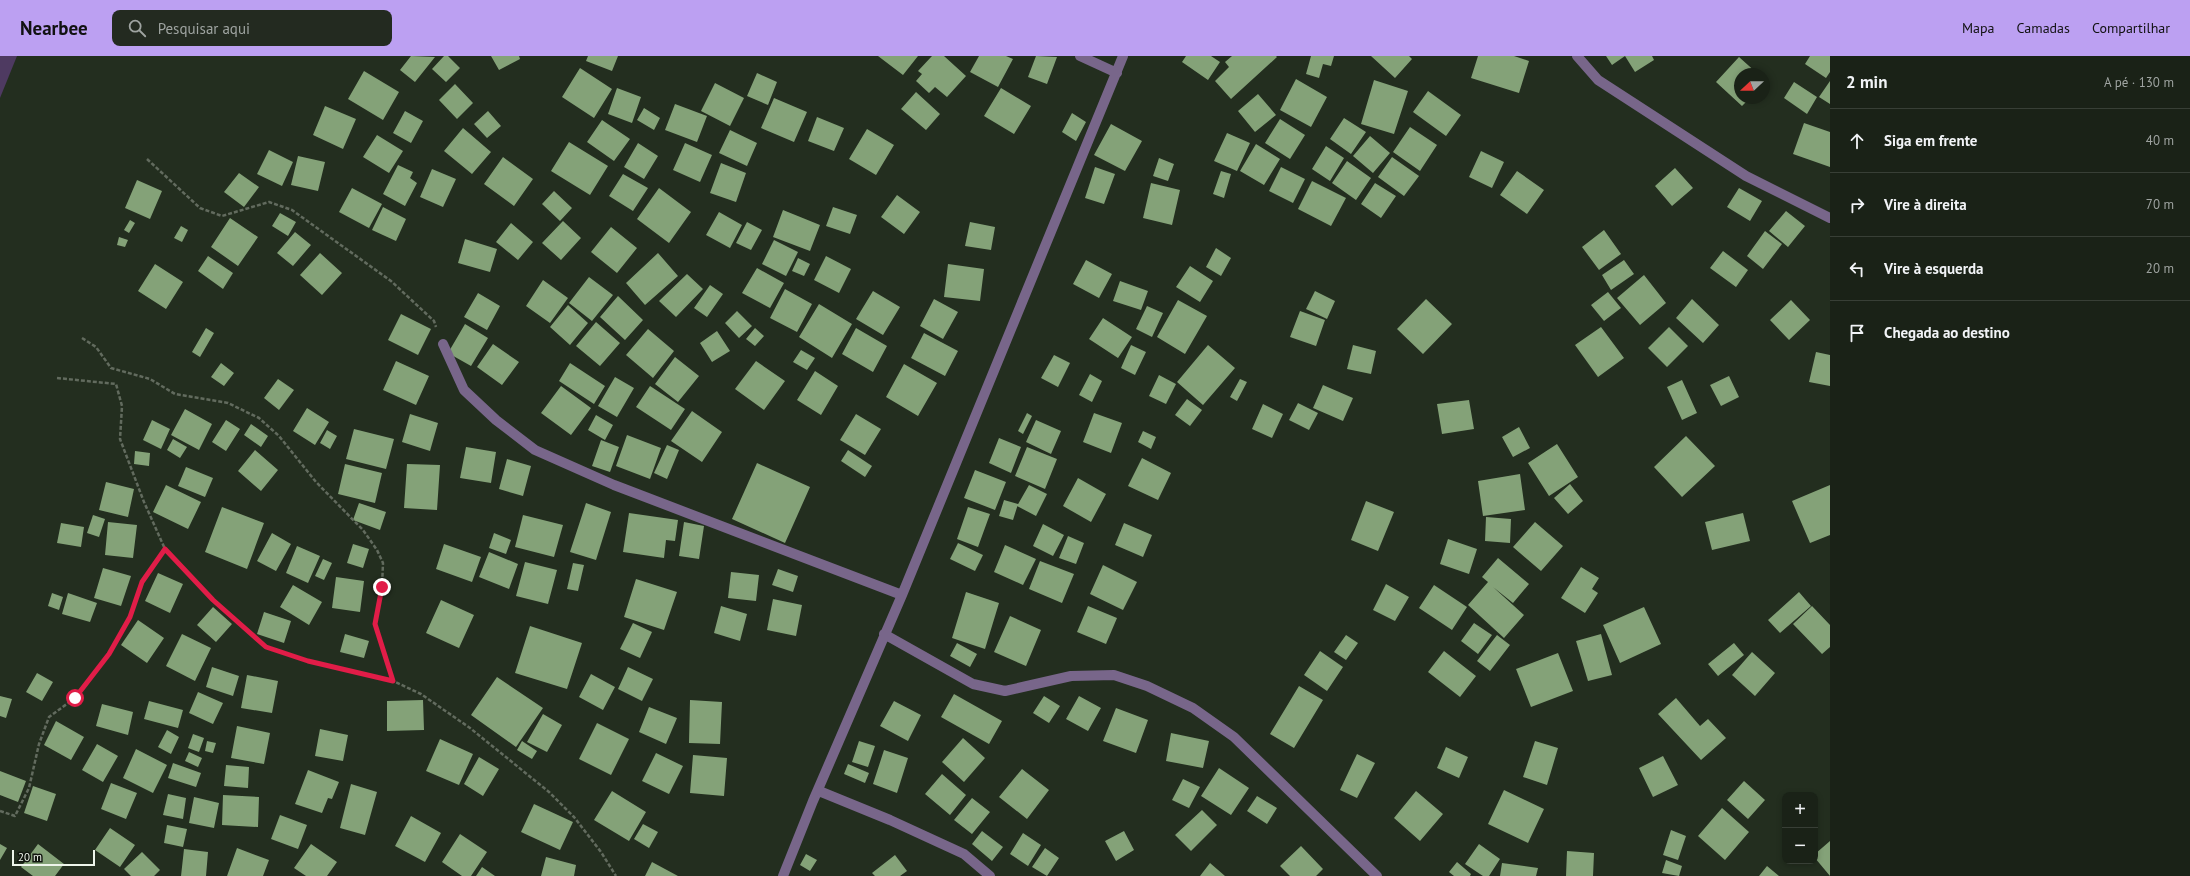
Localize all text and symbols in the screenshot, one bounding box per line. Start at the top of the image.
search box [112,10,392,46]
text: Nearbee [20,16,88,40]
icon: search [126,17,148,39]
text: Pesquisar aqui [158,19,250,38]
text: Mapa [1962,19,1995,37]
text: Camadas [2017,19,2070,37]
text: Compartilhar [2092,19,2170,37]
north arrow [1734,68,1770,104]
text: 2 min [1846,71,1887,93]
text: A pé · 130 m [2104,74,2174,91]
icon: ahead [1846,130,1868,152]
text: Siga em frente [1884,131,1977,150]
text: 40 m [2146,132,2174,149]
icon: right [1846,194,1868,216]
text: Vire à direita [1884,195,1967,214]
text: 70 m [2146,196,2174,213]
icon: left [1846,258,1868,280]
text: Vire à esquerda [1884,259,1983,278]
text: 20 m [2146,260,2174,277]
icon: arrive [1846,322,1868,344]
text: Chegada ao destino [1884,323,2010,342]
route end [373,578,391,596]
route start [66,689,84,707]
map controls [1782,792,1818,864]
button: + [1782,792,1818,828]
button: − [1782,828,1818,864]
scale bar [12,848,95,867]
text: 20 m [18,850,42,864]

